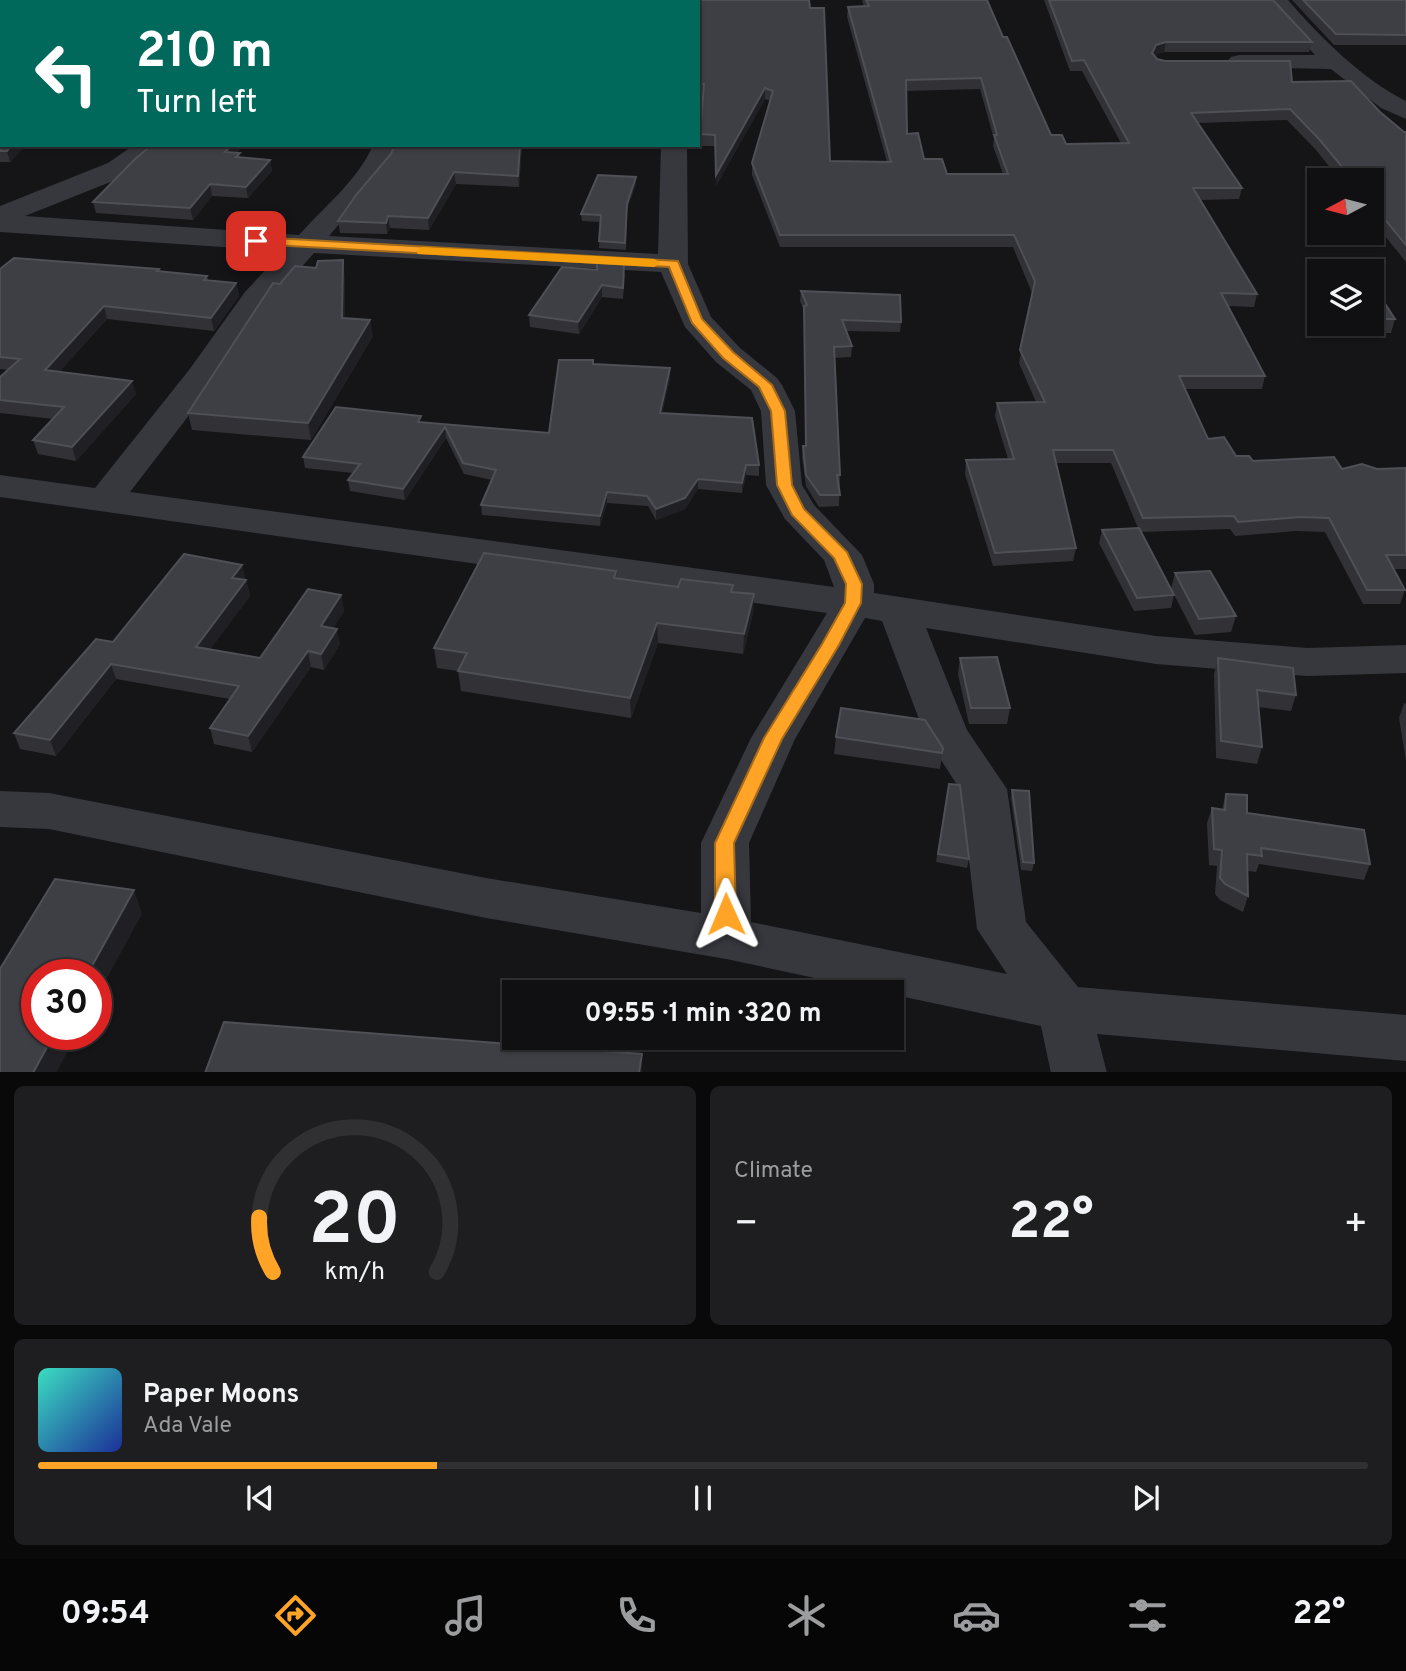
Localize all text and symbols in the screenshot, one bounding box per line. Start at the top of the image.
text: 210 m [136,23,273,85]
icon: left [21,28,112,119]
text: Turn left [136,84,257,124]
north arrow [1307,168,1384,245]
map controls [1307,168,1384,336]
pin [226,211,286,271]
icon: arrive [237,222,275,260]
button: layers [1307,259,1384,336]
position arrow [689,877,763,951]
speed limit sign: 30 [21,959,112,1050]
text: 09:55 · 1 min · 320 m [585,998,821,1031]
text: Climate [734,1157,813,1186]
text: 20 [309,1178,401,1270]
text: 22° [1008,1191,1094,1257]
text: − [734,1201,759,1250]
text: + [1343,1201,1368,1250]
text: km/h [325,1256,385,1288]
text: Paper Moons [143,1379,299,1412]
text: Ada Vale [143,1412,232,1441]
icon: previous [241,1479,279,1517]
icon: pause [684,1479,722,1517]
icon: next [1127,1479,1165,1517]
icon: directions [271,1591,320,1640]
icon: music [441,1591,490,1640]
icon: phone [612,1591,661,1640]
icon: climate [782,1591,831,1640]
icon: car [952,1591,1001,1640]
icon: filters [1123,1591,1172,1640]
text: 09:54 [61,1595,150,1635]
text: 22° [1293,1595,1345,1635]

